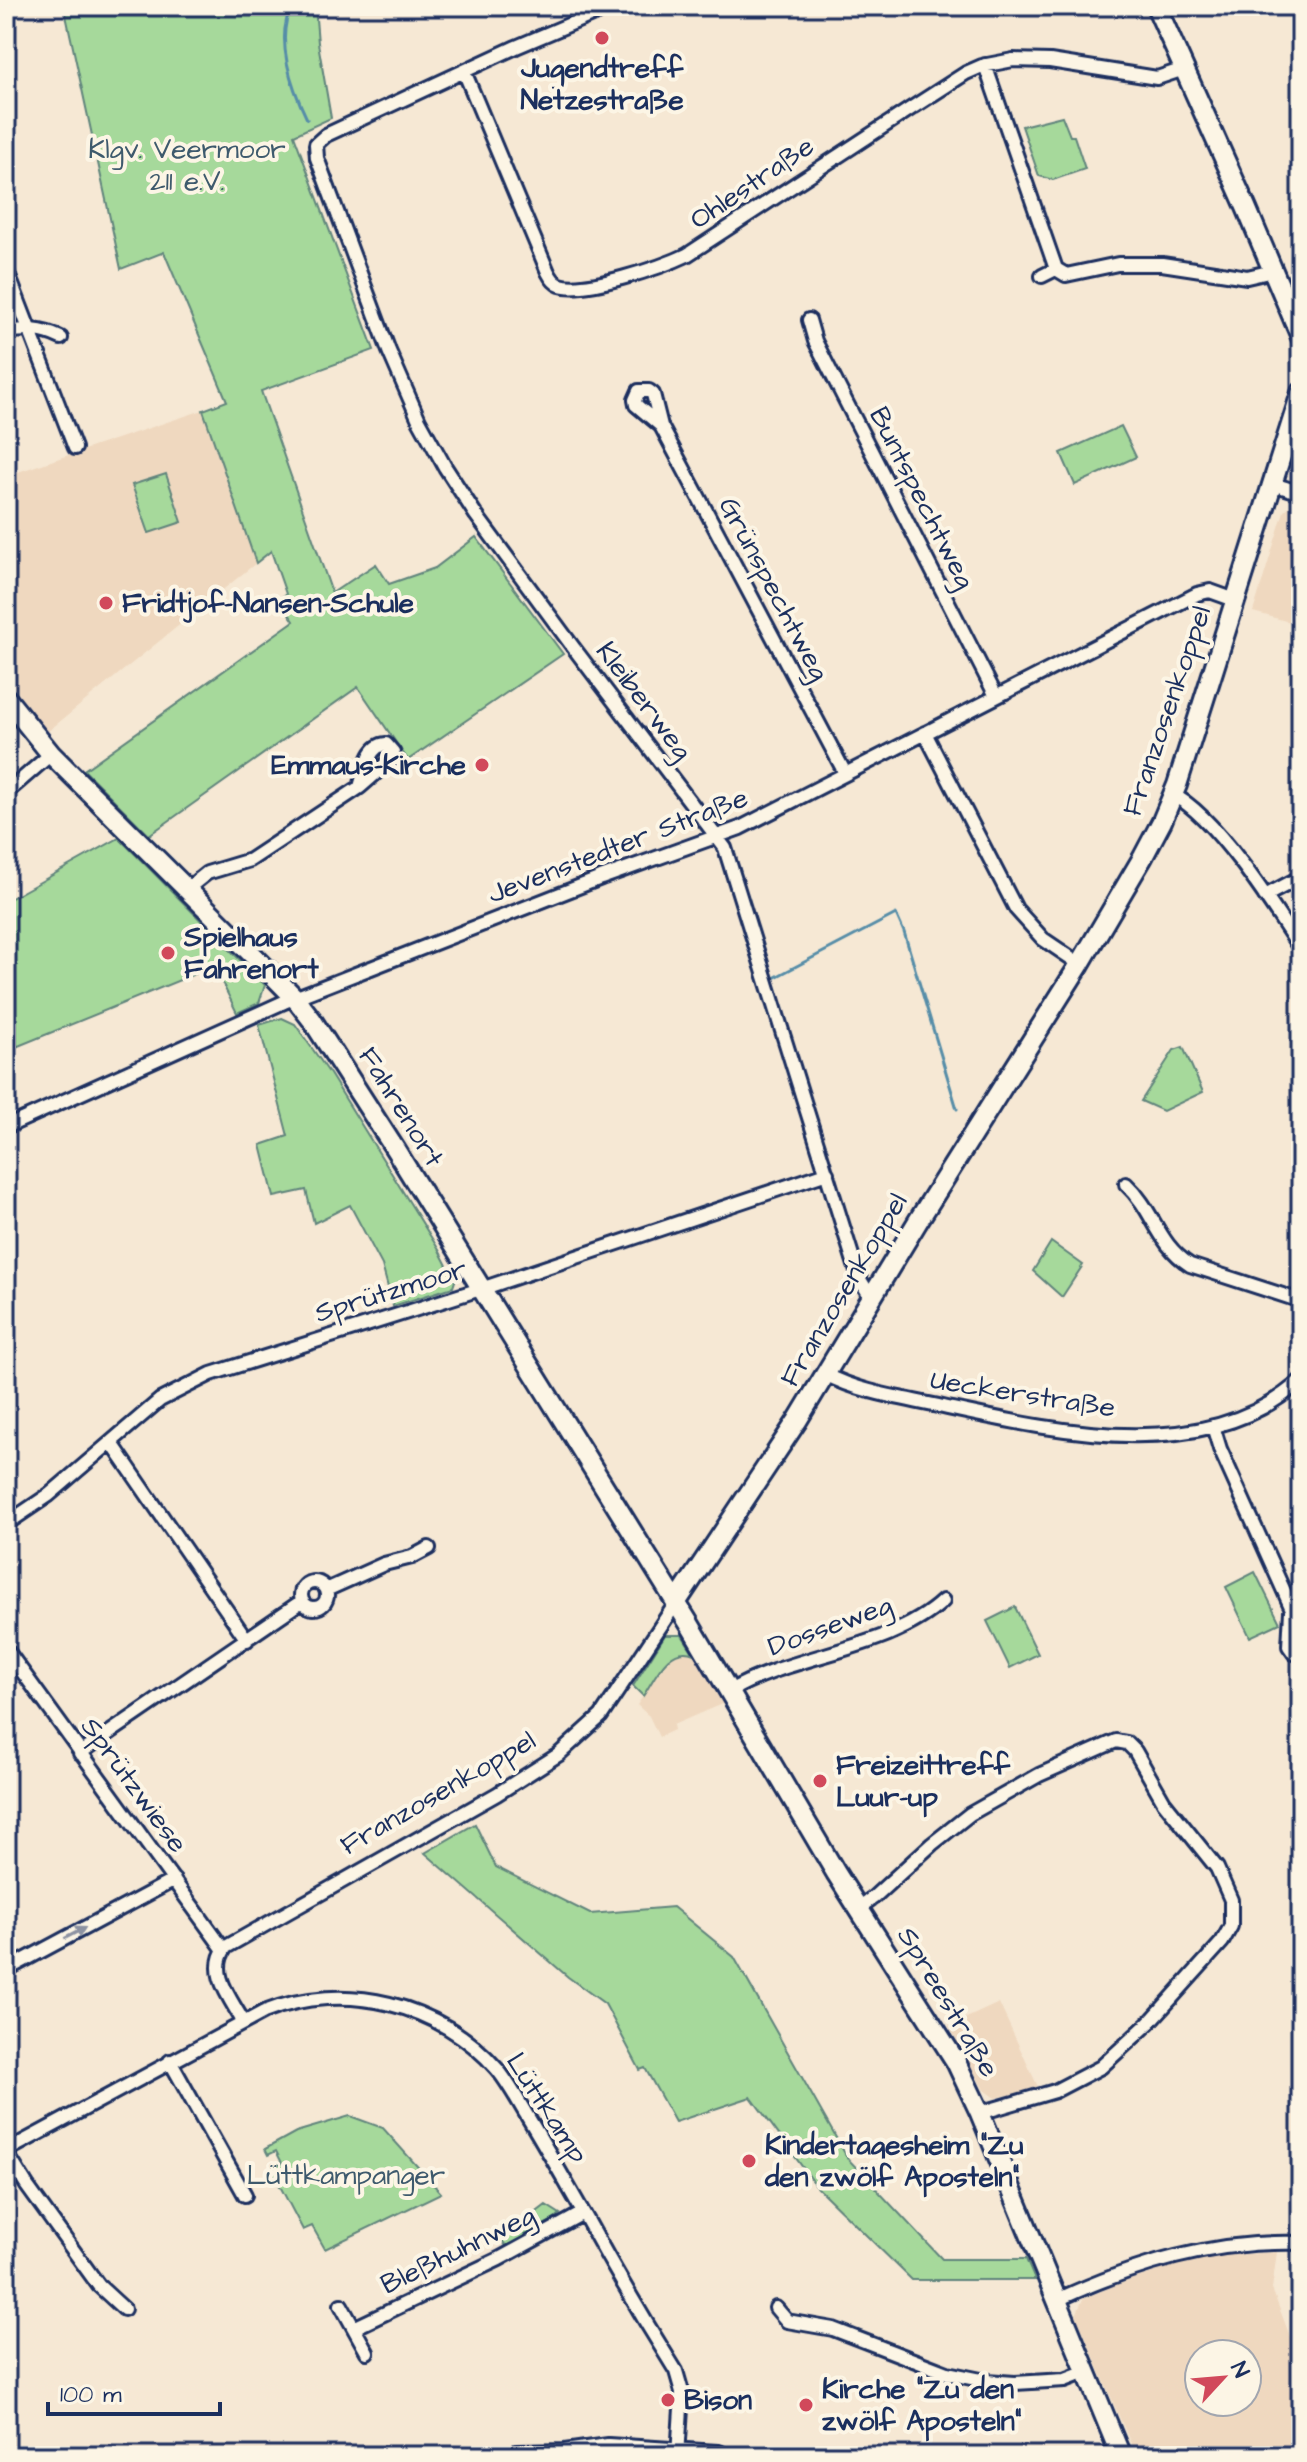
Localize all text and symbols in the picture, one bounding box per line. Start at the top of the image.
marker: Jugendtreff Netzestraße [593,29,611,47]
place label: Jugendtreff Netzestraße [520,49,684,120]
street label: Ohlestraße [682,127,822,239]
park label: Klgv. Veermoor 211 e.V. [88,130,286,201]
street label: Buntspechtweg [858,400,985,596]
street label: Grünspechtweg [708,490,839,688]
place label: Fridtjof-Nansen-Schule [122,584,414,623]
marker: Fridtjof-Nansen-Schule [97,594,115,612]
street label: Franzosenkoppel [1113,601,1221,821]
street label: Kleiberweg [586,634,701,769]
place label: Emmaus-Kirche [271,746,466,785]
marker: Emmaus-Kirche [473,756,491,774]
street label: Jevenstedter Straße [482,778,754,914]
place label: Spielhaus Fahrenort [183,918,319,989]
marker: Spielhaus Fahrenort [159,944,177,962]
street label: Fahrenort [349,1040,454,1175]
street label: Franzosenkoppel [771,1186,917,1394]
street label: Sprützmoor [310,1249,472,1333]
street label: Ueckerstraße [928,1360,1118,1428]
street label: Dosseweg [763,1586,898,1667]
street label: Sprützwiese [71,1709,197,1861]
street label: Franzosenkoppel [333,1721,543,1865]
place label: Freizeittreff Luur-up [836,1746,1011,1818]
marker: Freizeittreff Luur-up [811,1772,829,1790]
street label: Spreestraße [888,1919,1008,2085]
one-way arrow [64,1926,86,1940]
street label: Lüttkamp [497,2045,597,2171]
place label: Kindertagesheim "Zu den zwölf Aposteln" [764,2126,1023,2198]
marker: Kindertagesheim "Zu den zwölf Aposteln" [740,2152,758,2170]
park label: Lüttkampanger [247,2156,445,2196]
street label: Bleßhuhnweg [374,2196,542,2305]
north arrow [1183,2338,1263,2418]
text: N [1223,2357,1257,2383]
scale bar [48,2366,220,2416]
place label: Kirche "Zu den zwölf Aposteln" [822,2370,1022,2442]
text: 100 m [60,2378,122,2412]
place label: Bison [684,2381,752,2420]
marker: Bison [659,2391,677,2409]
marker: Kirche "Zu den zwölf Aposteln" [797,2396,815,2414]

